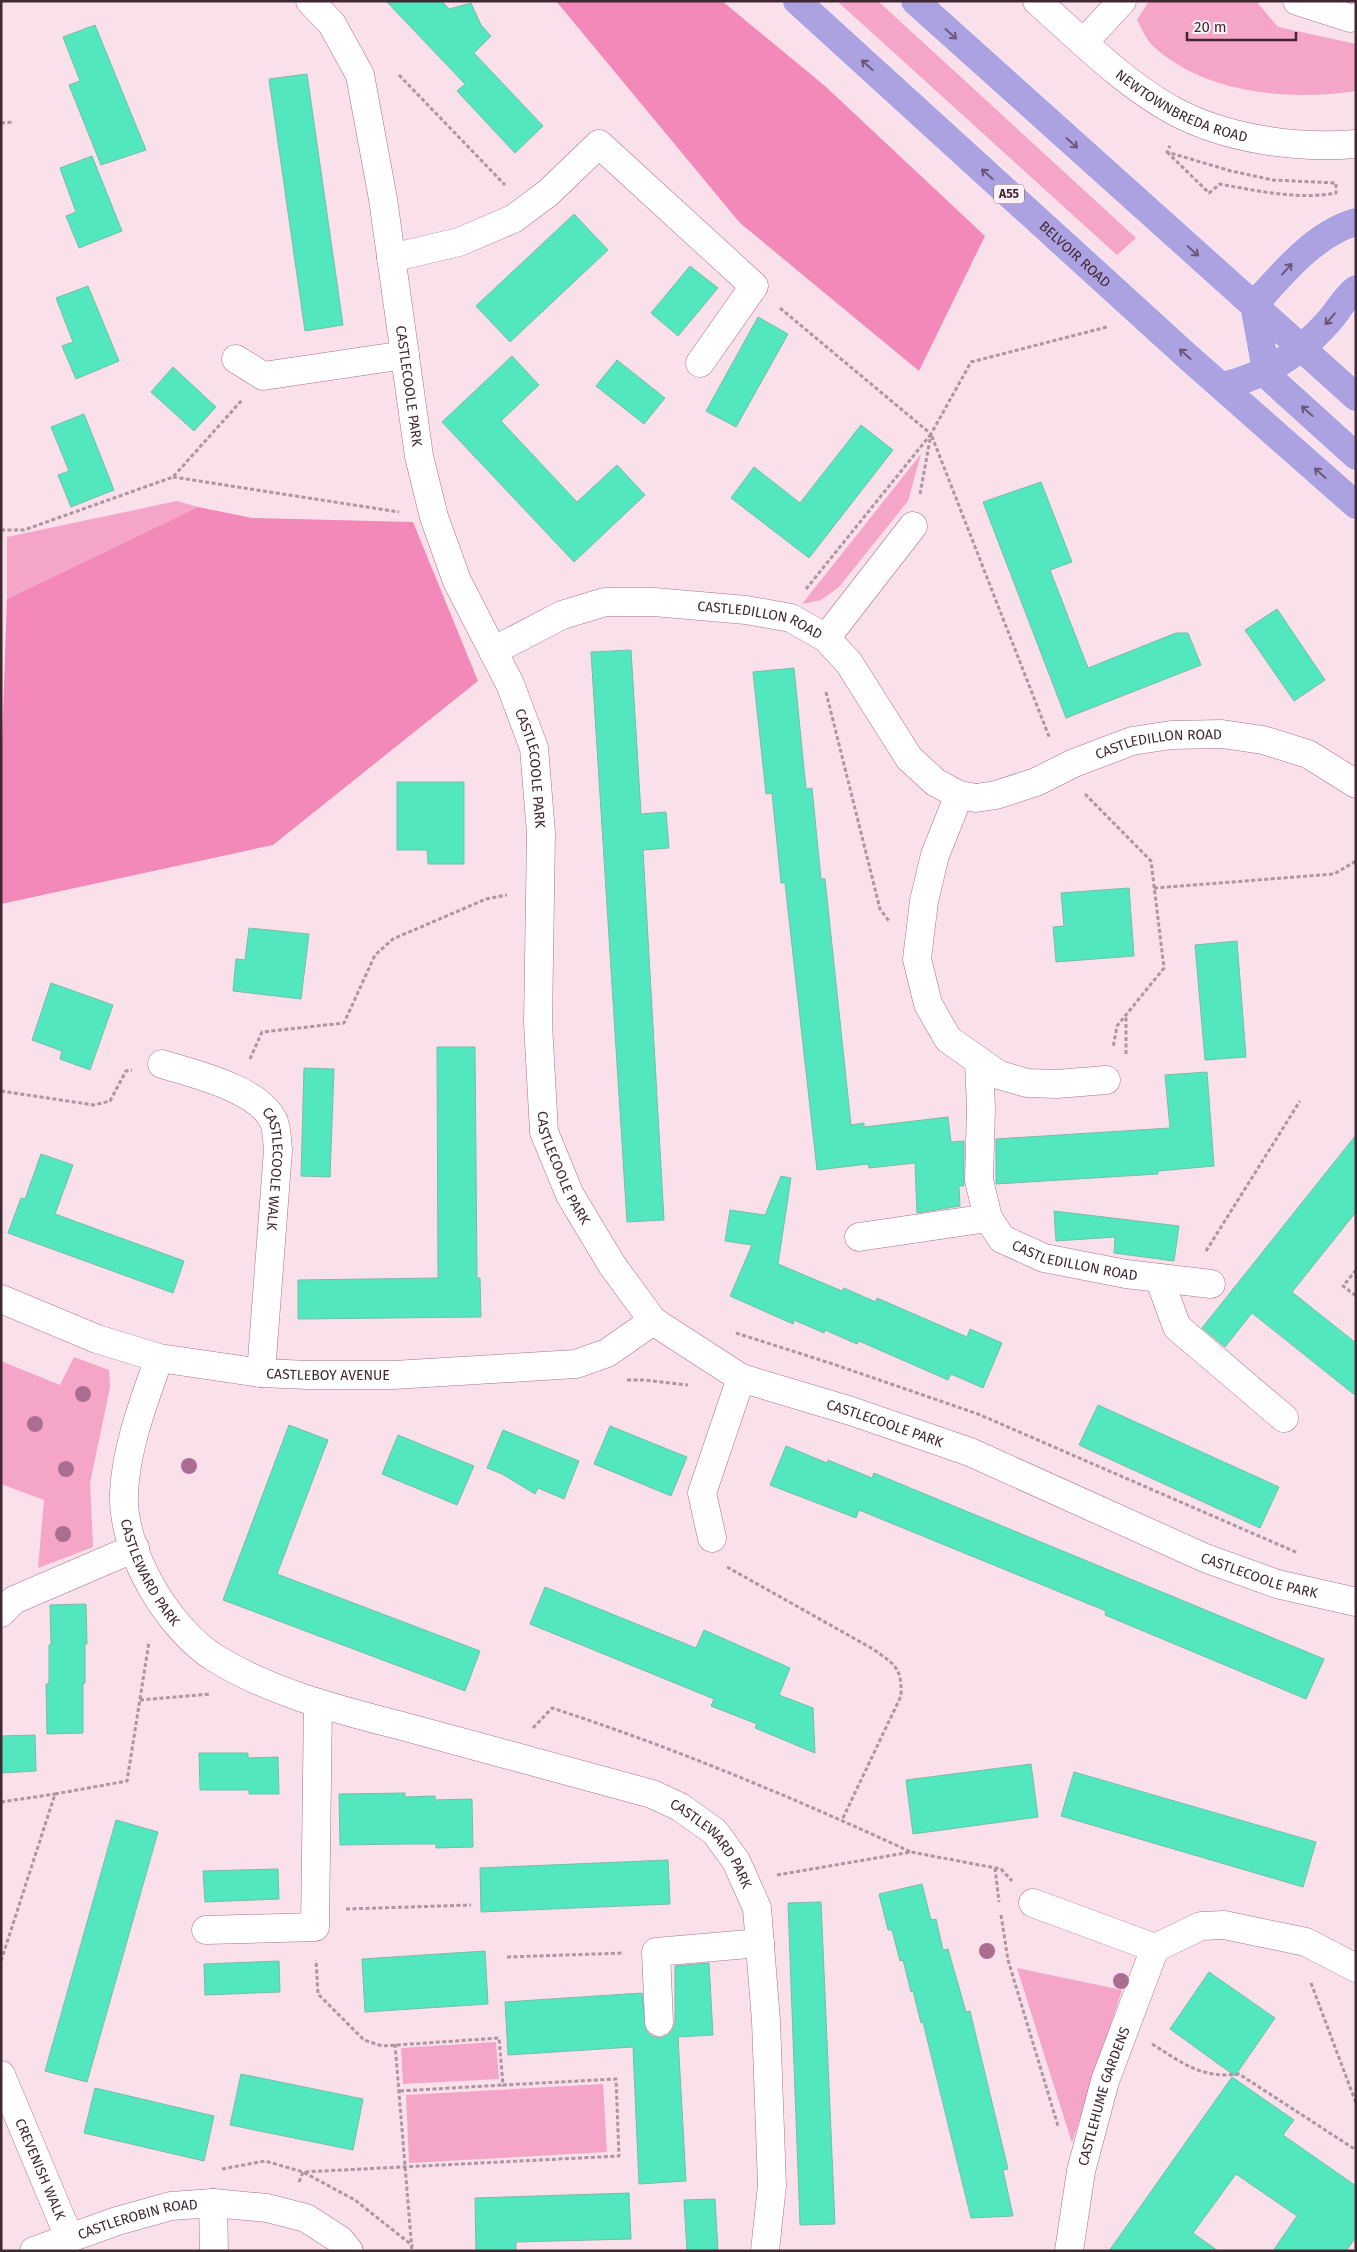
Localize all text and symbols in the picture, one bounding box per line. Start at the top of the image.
scale bar [1187,10,1296,42]
text: 20 m [1194,18,1227,36]
one-way arrow [945,28,958,40]
one-way arrow [861,59,874,71]
street label: NEWTOWNBREDA ROAD [1112,66,1249,145]
one-way arrow [1065,137,1078,149]
one-way arrow [981,168,994,180]
road number: A55 [994,184,1024,203]
street label: BELVOIR ROAD [1036,217,1114,291]
one-way arrow [1186,245,1199,256]
one-way arrow [1281,263,1293,276]
one-way arrow [1324,313,1335,326]
street label: CASTLECOOLE PARK [392,324,426,448]
one-way arrow [1179,348,1192,360]
one-way arrow [1300,405,1313,417]
one-way arrow [1313,467,1326,478]
street label: CASTLEDILLON ROAD [697,597,826,643]
street label: CASTLECOOLE PARK [511,706,549,830]
street label: CASTLEDILLON ROAD [1093,726,1222,763]
street label: CASTLECOOLE WALK [259,1104,287,1232]
street label: CASTLECOOLE PARK [534,1110,595,1228]
street label: CASTLEDILLON ROAD [1009,1236,1139,1284]
street label: CASTLEBOY AVENUE [266,1365,390,1384]
street label: CASTLECOOLE PARK [825,1396,946,1451]
street label: CASTLEWARD PARK [117,1517,184,1630]
street label: CASTLECOOLE PARK [1199,1549,1320,1602]
street label: CASTLEWARD PARK [667,1795,756,1892]
street label: CASTLEHUME GARDENS [1074,2024,1133,2168]
street label: CREVENISH WALK [12,2116,70,2223]
street label: CASTLEROBIN ROAD [75,2196,198,2243]

